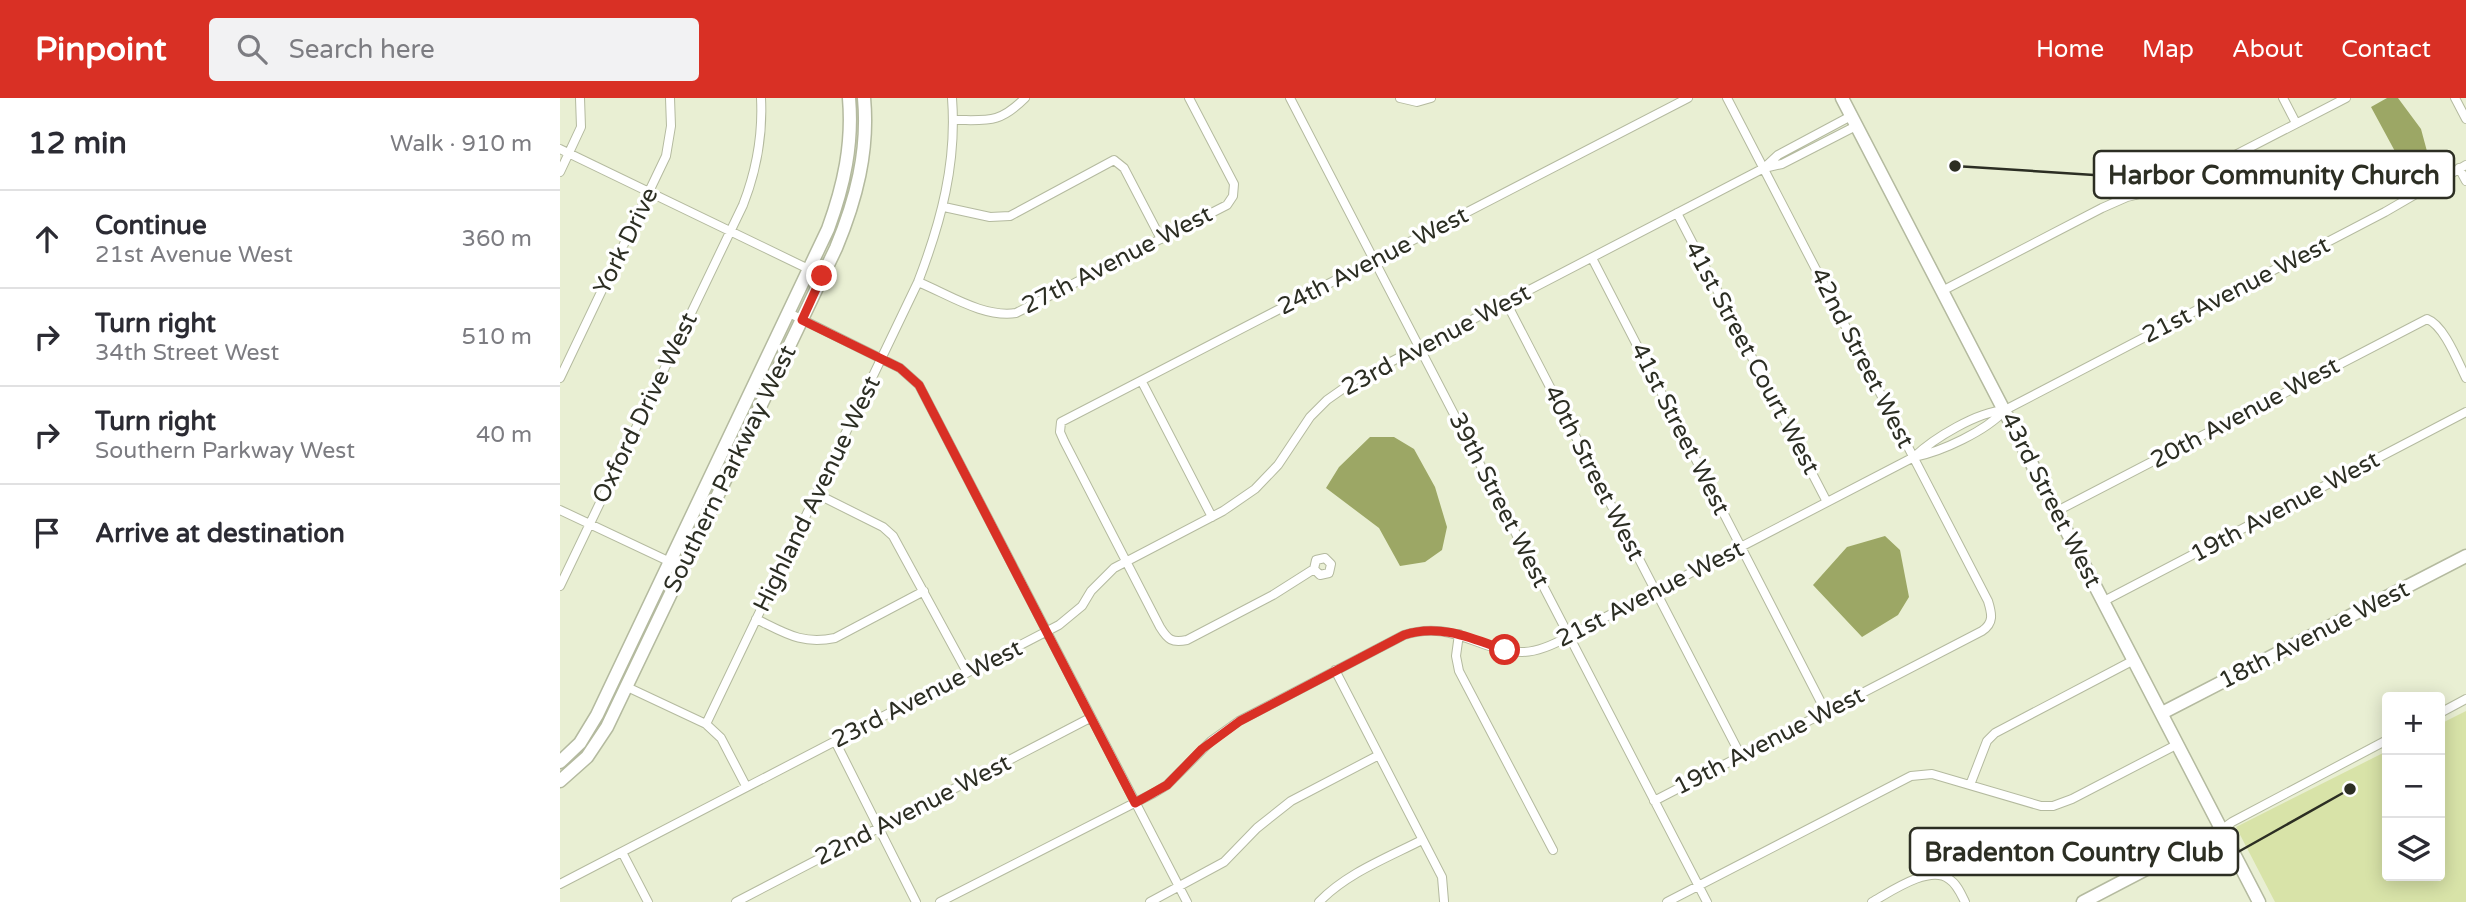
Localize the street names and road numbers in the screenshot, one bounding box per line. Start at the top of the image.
street label: York Drive [588,183,664,299]
street label: 27th Avenue West [1017,199,1217,321]
street label: 24th Avenue West [1273,200,1473,322]
street label: 21st Avenue West [2137,230,2335,350]
street label: 41st Street Court West [1678,237,1826,479]
street label: 42nd Street West [1804,263,1920,453]
street label: 23rd Avenue West [1337,278,1535,402]
street label: Oxford Drive West [586,308,704,508]
street label: 41st Street West [1624,338,1736,520]
street label: Southern Parkway West [658,341,802,597]
street label: 20th Avenue West [2146,351,2344,475]
street label: Highland Avenue West [747,371,887,617]
street label: 40th Street West [1537,381,1651,565]
street label: 39th Street West [1442,408,1556,592]
street label: 43rd Street West [1994,408,2108,592]
street label: 19th Avenue West [2186,445,2384,569]
street label: 21st Avenue West [1551,534,1749,654]
street label: 18th Avenue West [2214,574,2414,696]
street label: 23rd Avenue West [827,633,1027,755]
street label: 19th Avenue West [1669,680,1869,802]
street label: 22nd Avenue West [810,748,1016,872]

